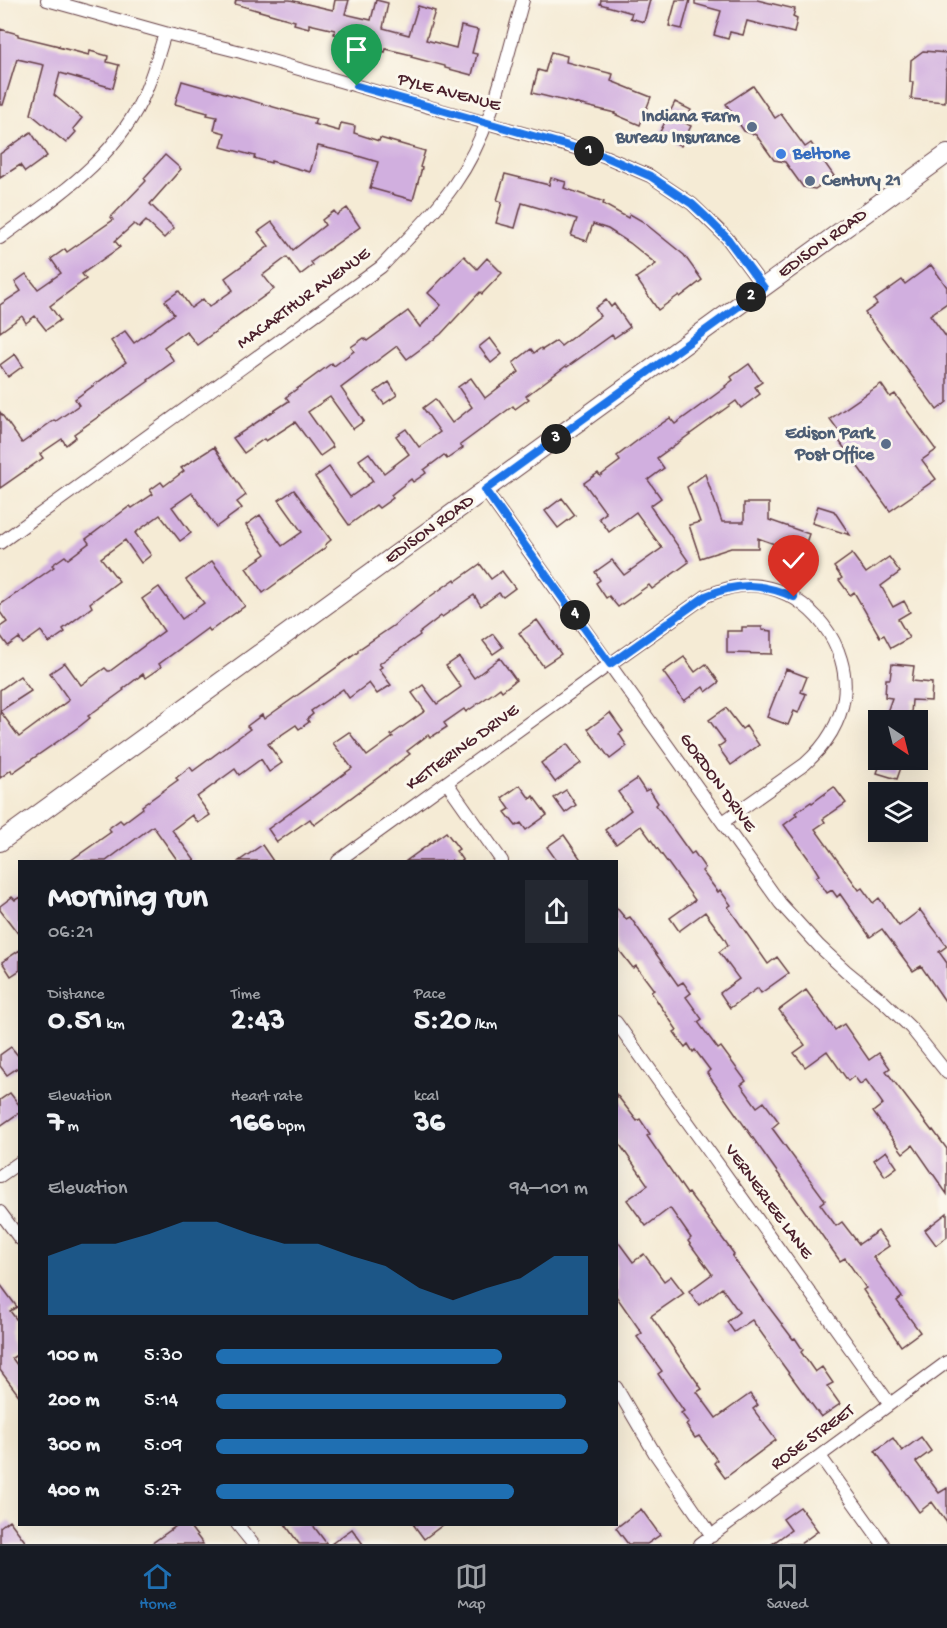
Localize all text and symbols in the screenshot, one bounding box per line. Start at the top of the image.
pin [331,24,382,86]
icon: arrive [340,33,373,66]
street label: PYLE AVENUE [394,69,503,117]
place label: Indiana Farm Bureau Insurance [615,107,741,149]
marker: Indiana Farm Bureau Insurance [745,120,759,134]
pin: 1 [574,136,604,166]
text: 1 [586,141,592,160]
place label: Beltone [792,144,851,165]
marker: Beltone [774,147,788,161]
place label: Century 21 [821,171,901,192]
marker: Century 21 [803,174,817,188]
street label: EDISON ROAD [774,204,872,283]
street label: MACARTHUR AVENUE [233,243,375,354]
pin: 2 [736,282,766,312]
text: 2 [747,287,755,306]
pin: 3 [541,424,571,454]
place label: Edison Park Post Office [785,424,876,466]
text: 3 [552,429,560,448]
marker: Edison Park Post Office [879,437,893,451]
street label: EDISON ROAD [381,490,479,569]
pin [768,535,819,597]
icon: check [777,544,810,577]
pin: 4 [560,600,590,630]
text: 4 [571,605,579,624]
street label: KETTERING DRIVE [403,700,524,796]
north arrow [868,710,928,770]
map controls [868,710,928,842]
street label: GORDON DRIVE [674,730,760,837]
button: layers [868,782,928,842]
text: Morning run [48,880,208,918]
button: share [525,880,588,943]
text: 06:21 [48,922,94,945]
text: Distance [48,986,105,1005]
text: Time [231,986,260,1005]
text: Pace [414,986,445,1005]
text: 0.51 [48,1005,102,1040]
text: 2:43 [231,1005,285,1040]
text: 5:20 [414,1005,471,1040]
text: km [102,1016,125,1035]
text: /km [471,1016,497,1035]
text: Elevation [48,1088,112,1107]
text: Heart rate [231,1088,303,1107]
text: kcal [414,1088,439,1107]
text: 7 [48,1107,64,1142]
text: 166 [231,1107,274,1142]
text: 36 [414,1107,445,1142]
text: m [64,1118,79,1137]
text: bpm [274,1118,305,1137]
street label: VERNERLEE LANE [719,1140,817,1264]
text: Elevation [48,1178,128,1201]
text: 94–101 m [510,1178,588,1201]
text: 100 m [48,1345,98,1368]
text: 5:30 [144,1345,183,1368]
text: 200 m [48,1390,99,1413]
text: 5:14 [144,1390,178,1413]
street label: ROSE STREET [767,1400,860,1475]
text: 300 m [48,1435,100,1458]
text: 5:09 [144,1435,182,1458]
text: 400 m [48,1480,99,1503]
text: 5:27 [144,1480,181,1503]
tab: Home [139,1560,176,1615]
tab: Map [455,1560,488,1615]
tab: Saved [767,1560,808,1615]

